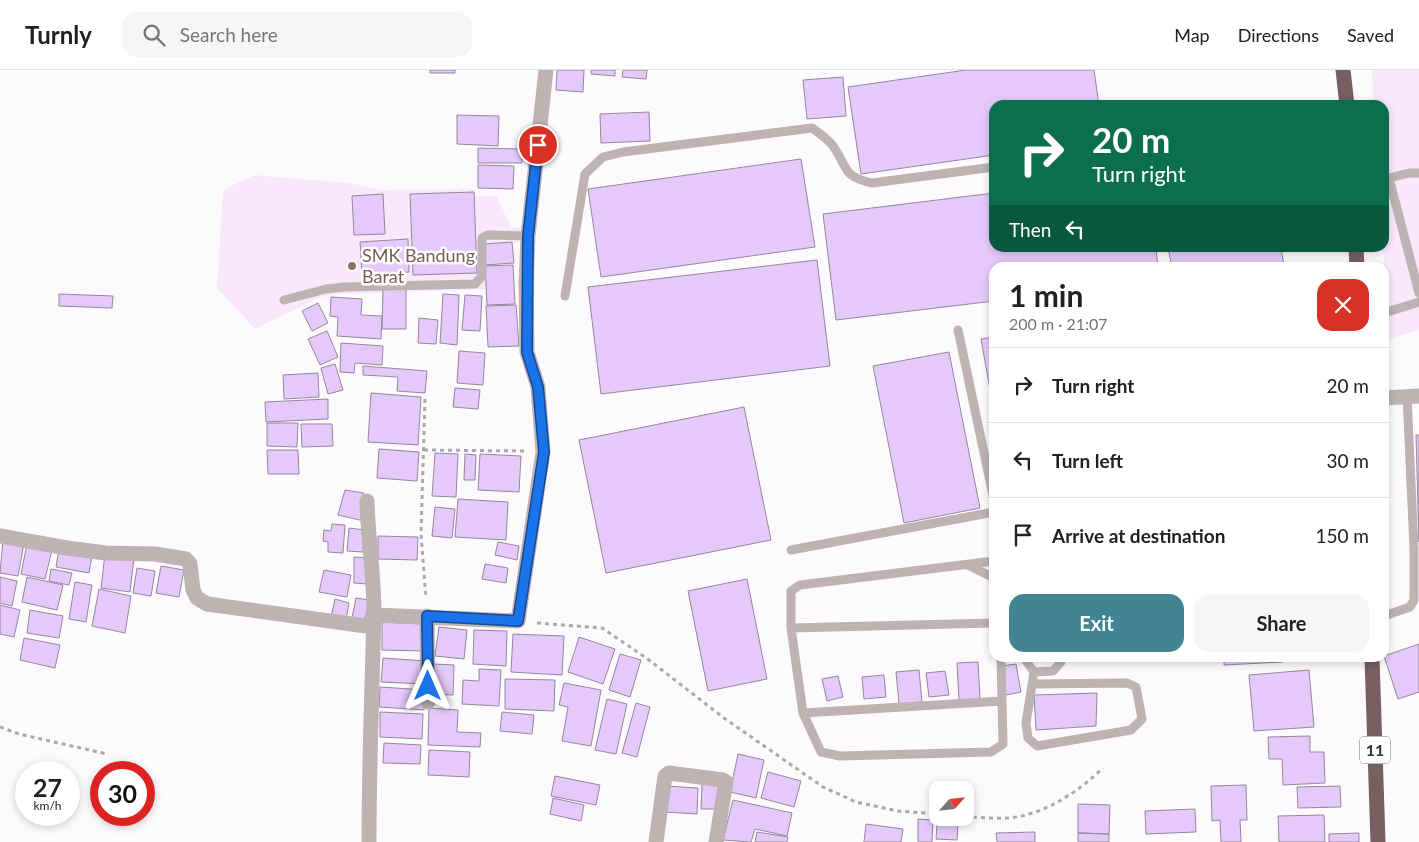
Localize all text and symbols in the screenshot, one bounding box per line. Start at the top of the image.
search box [122,12,472,57]
text: Turnly [25,20,92,49]
icon: search [140,21,168,49]
text: Search here [180,23,278,46]
text: Map [1174,24,1210,46]
text: Directions [1238,24,1319,46]
text: Saved [1347,24,1394,46]
text: 20 m [1092,118,1170,160]
icon: right [1009,120,1074,185]
pin [517,124,559,166]
icon: arrive [524,131,552,159]
text: Turn right [1092,160,1186,187]
icon: left [1061,215,1089,243]
text: Then [1009,218,1051,241]
place label: SMK Bandung Barat [362,244,475,287]
marker: SMK Bandung Barat [346,260,358,272]
text: 1 min [1009,277,1083,313]
button: close [1317,279,1369,331]
text: 200 m · 21:07 [1009,314,1108,333]
icon: right [1009,371,1037,399]
text: Turn right [1052,374,1134,397]
text: 20 m [1326,374,1369,397]
icon: left [1009,446,1037,474]
text: Turn left [1052,449,1123,472]
text: 30 m [1326,449,1369,472]
icon: arrive [1009,521,1037,549]
text: Arrive at destination [1052,524,1225,547]
text: 150 m [1315,524,1369,547]
button: Exit [1009,594,1184,652]
button: Share [1194,594,1369,652]
position arrow [401,659,453,711]
road number: 11 [1360,736,1390,764]
speed limit sign: 30 [90,761,155,826]
text: 27 [33,772,62,802]
north arrow [929,781,974,826]
map controls [929,781,974,826]
text: km/h [33,798,62,813]

